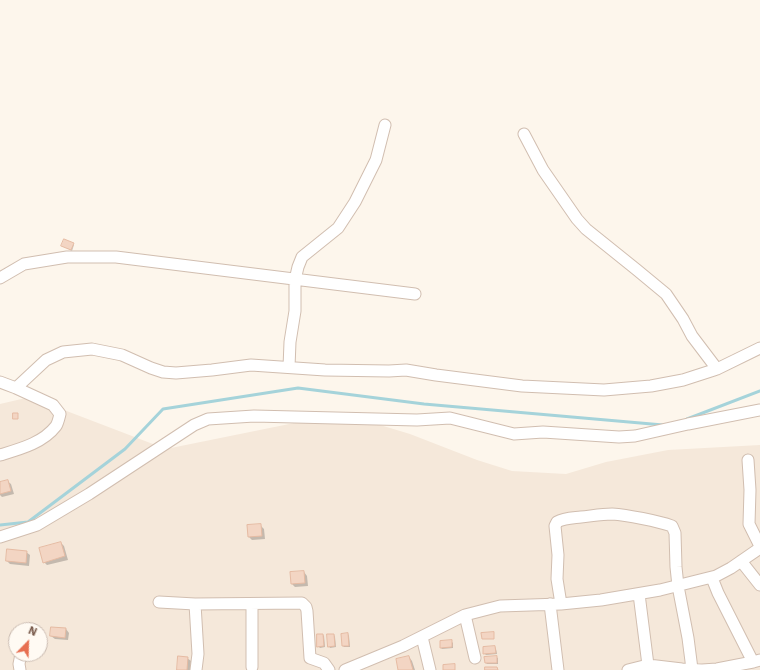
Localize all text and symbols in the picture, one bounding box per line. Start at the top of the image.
north arrow [8,622,48,662]
text: N [26,624,39,639]

